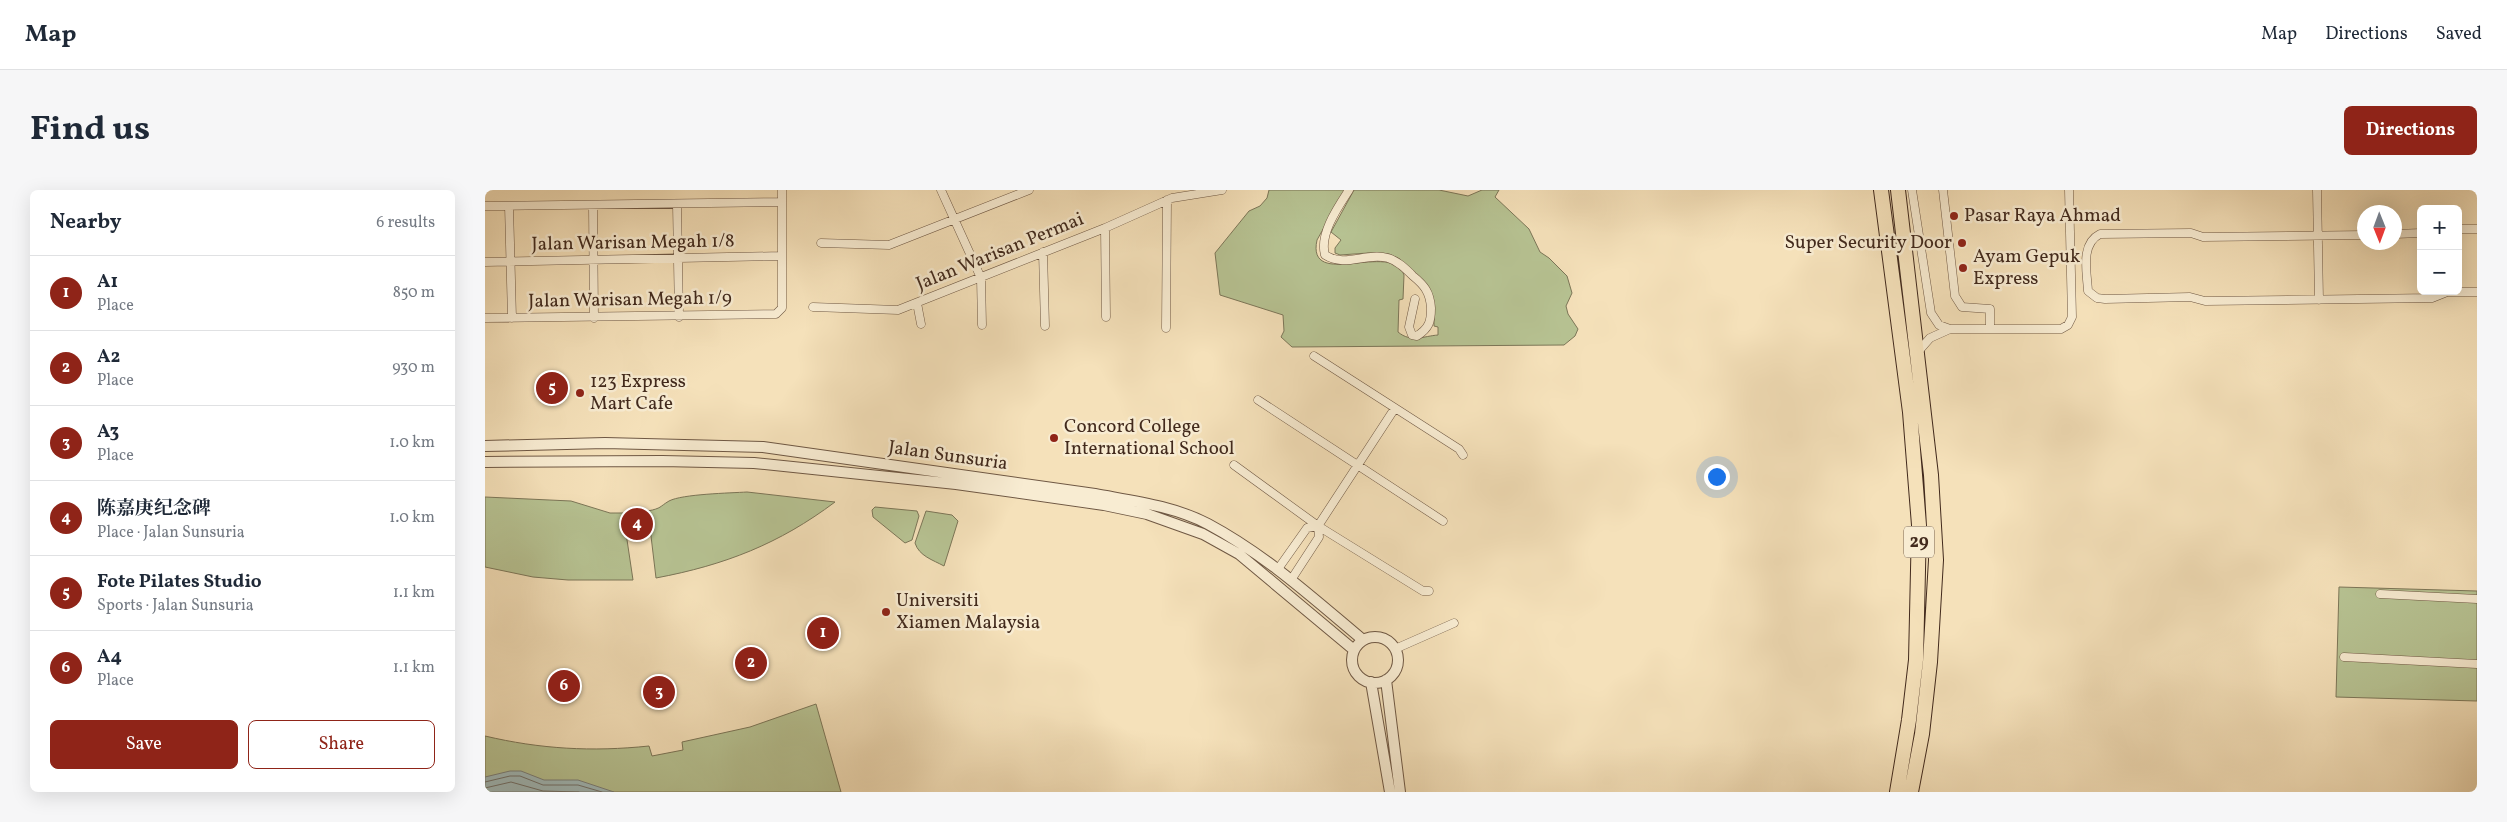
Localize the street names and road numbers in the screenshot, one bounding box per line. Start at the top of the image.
street label: Jalan Warisan Permai [912,206,1088,298]
street label: Jalan Warisan Megah 1/8 [531,228,735,258]
street label: Jalan Warisan Megah 1/9 [528,285,732,315]
street label: Jalan Sunsuria [887,435,1009,477]
road number: 29 [1904,527,1934,558]

